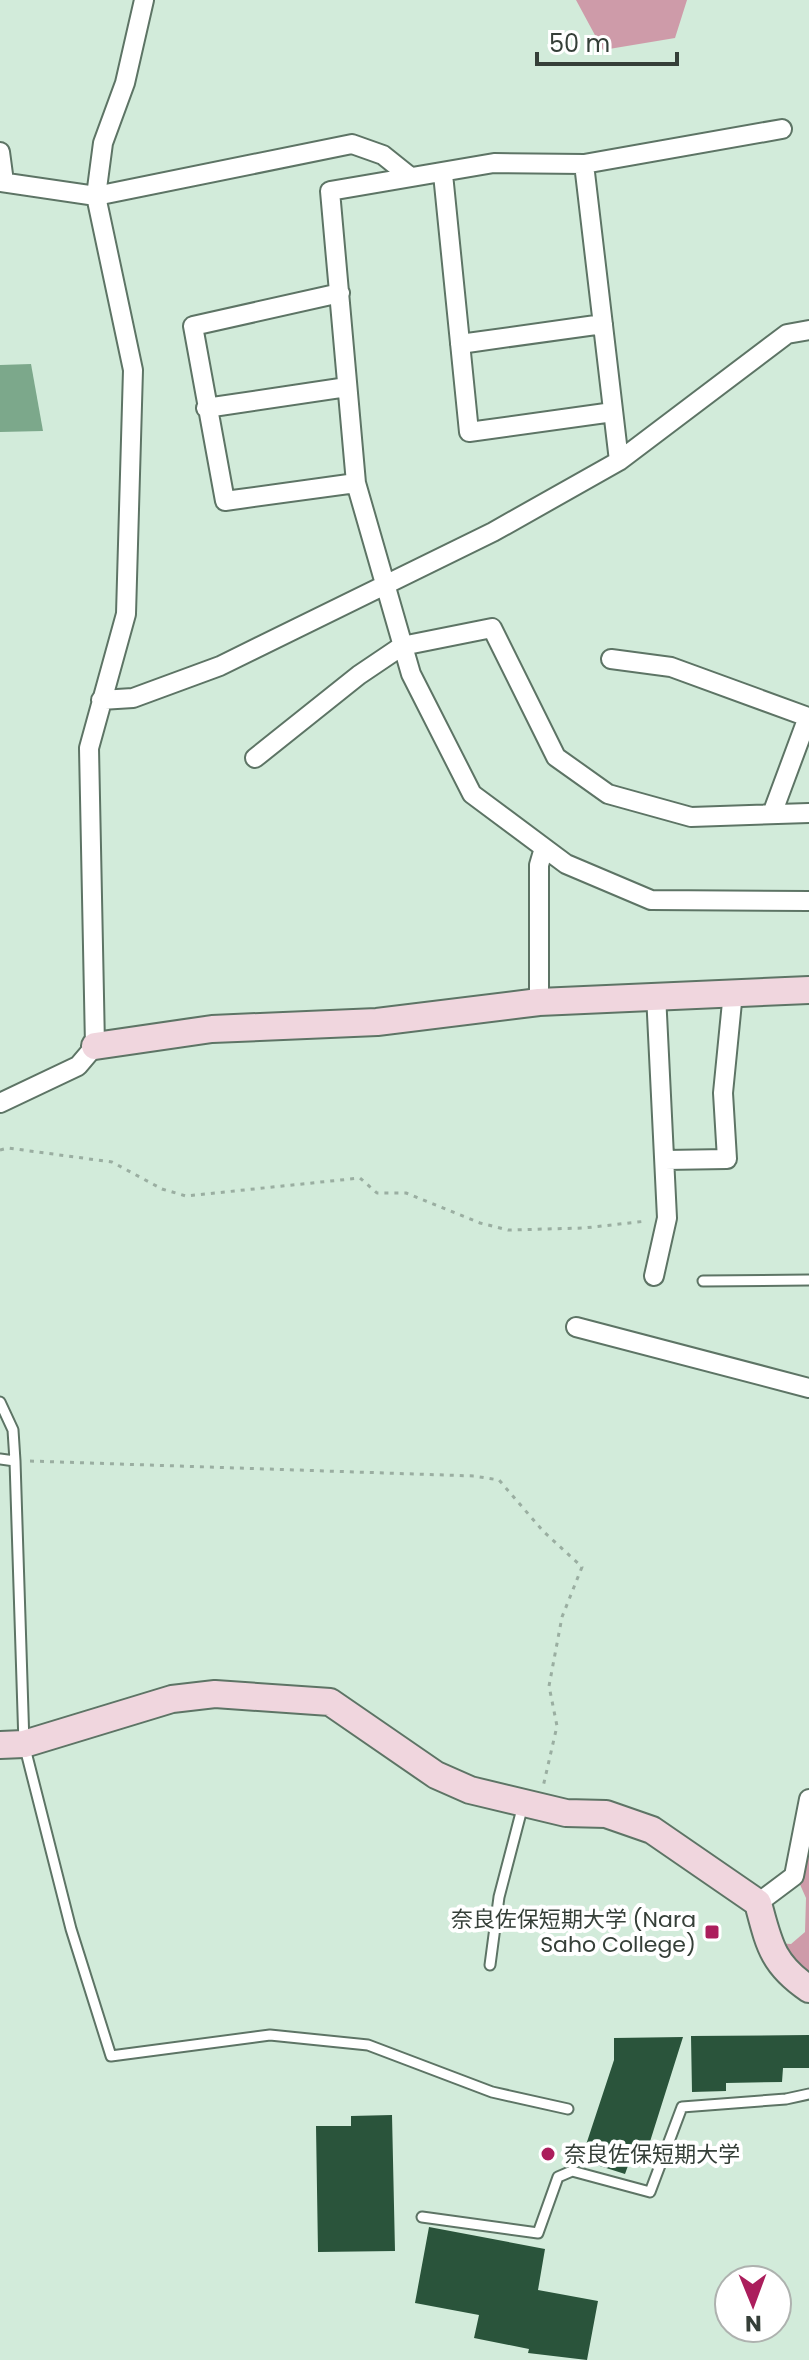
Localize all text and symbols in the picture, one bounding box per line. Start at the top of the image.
scale bar [537,16,677,66]
text: 50 m [549,27,610,60]
place label: 奈良佐保短期大学 (Nara Saho College) [451,1904,696,1960]
marker: 奈良佐保短期大学 (Nara Saho College) [703,1923,721,1941]
place label: 奈良佐保短期大学 [564,2139,740,2170]
marker: 奈良佐保短期大学 [539,2145,557,2163]
north arrow [713,2264,793,2344]
text: N [745,2308,762,2339]

